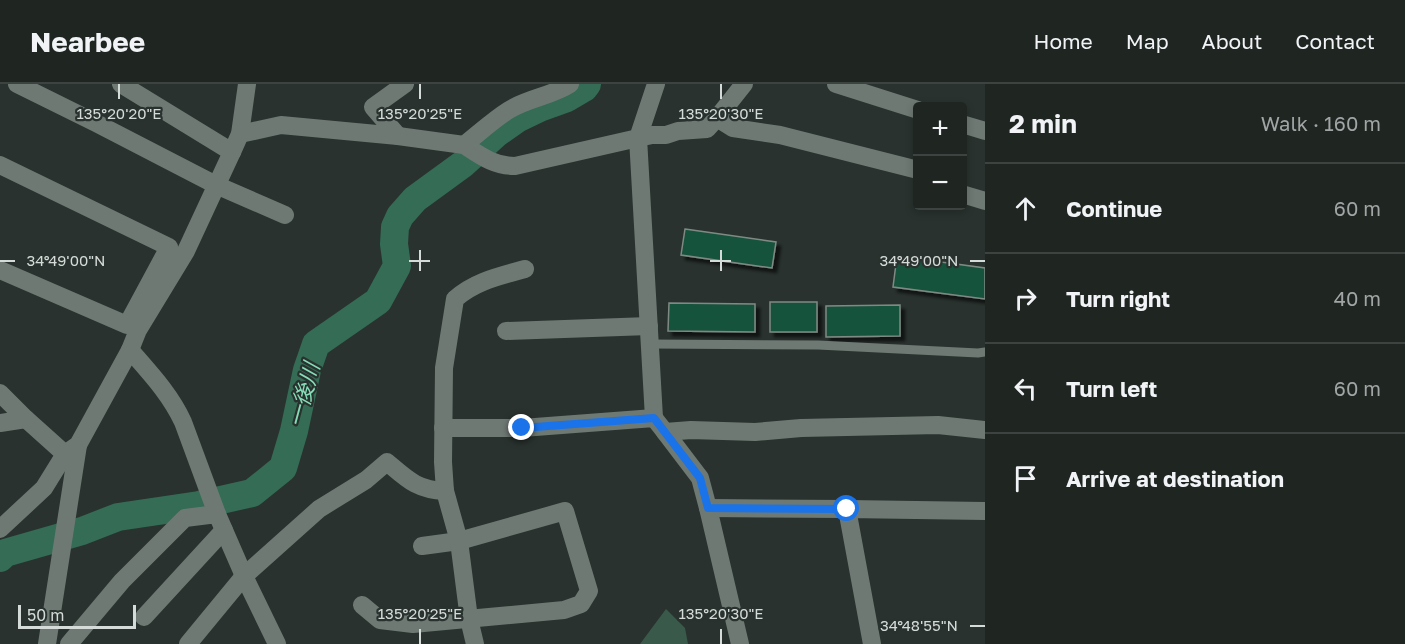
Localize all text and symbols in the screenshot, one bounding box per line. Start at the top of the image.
text: Nearbee [30,25,145,58]
text: Home [1033,28,1093,54]
text: Map [1126,28,1169,54]
text: About [1202,28,1262,54]
text: Contact [1295,28,1375,54]
map controls [913,102,967,210]
button: + [913,102,967,156]
text: 135°20'20"E [77,104,161,122]
text: 135°20'25"E [378,104,462,122]
text: 135°20'30"E [679,104,763,122]
text: 2 min [1009,108,1077,139]
text: Walk · 160 m [1261,111,1381,135]
button: − [913,156,967,210]
icon: ahead [1009,192,1042,225]
text: Continue [1066,195,1162,222]
text: 60 m [1334,196,1381,220]
text: 34°49'00"N [26,251,106,269]
text: 34°49'00"N [879,251,959,269]
icon: right [1009,282,1042,315]
text: Turn right [1066,285,1170,312]
text: 40 m [1334,286,1381,310]
water label: 一後川 [281,358,325,430]
icon: left [1009,372,1042,405]
text: Turn left [1066,375,1157,402]
text: 60 m [1334,376,1381,400]
route end [508,414,534,440]
icon: arrive [1009,462,1042,495]
text: Arrive at destination [1066,465,1284,492]
route start [833,495,859,521]
scale bar [18,602,136,630]
text: 135°20'25"E [378,604,462,622]
text: 135°20'30"E [679,604,763,622]
text: 50 m [27,605,64,625]
text: 34°48'55"N [880,616,958,634]

